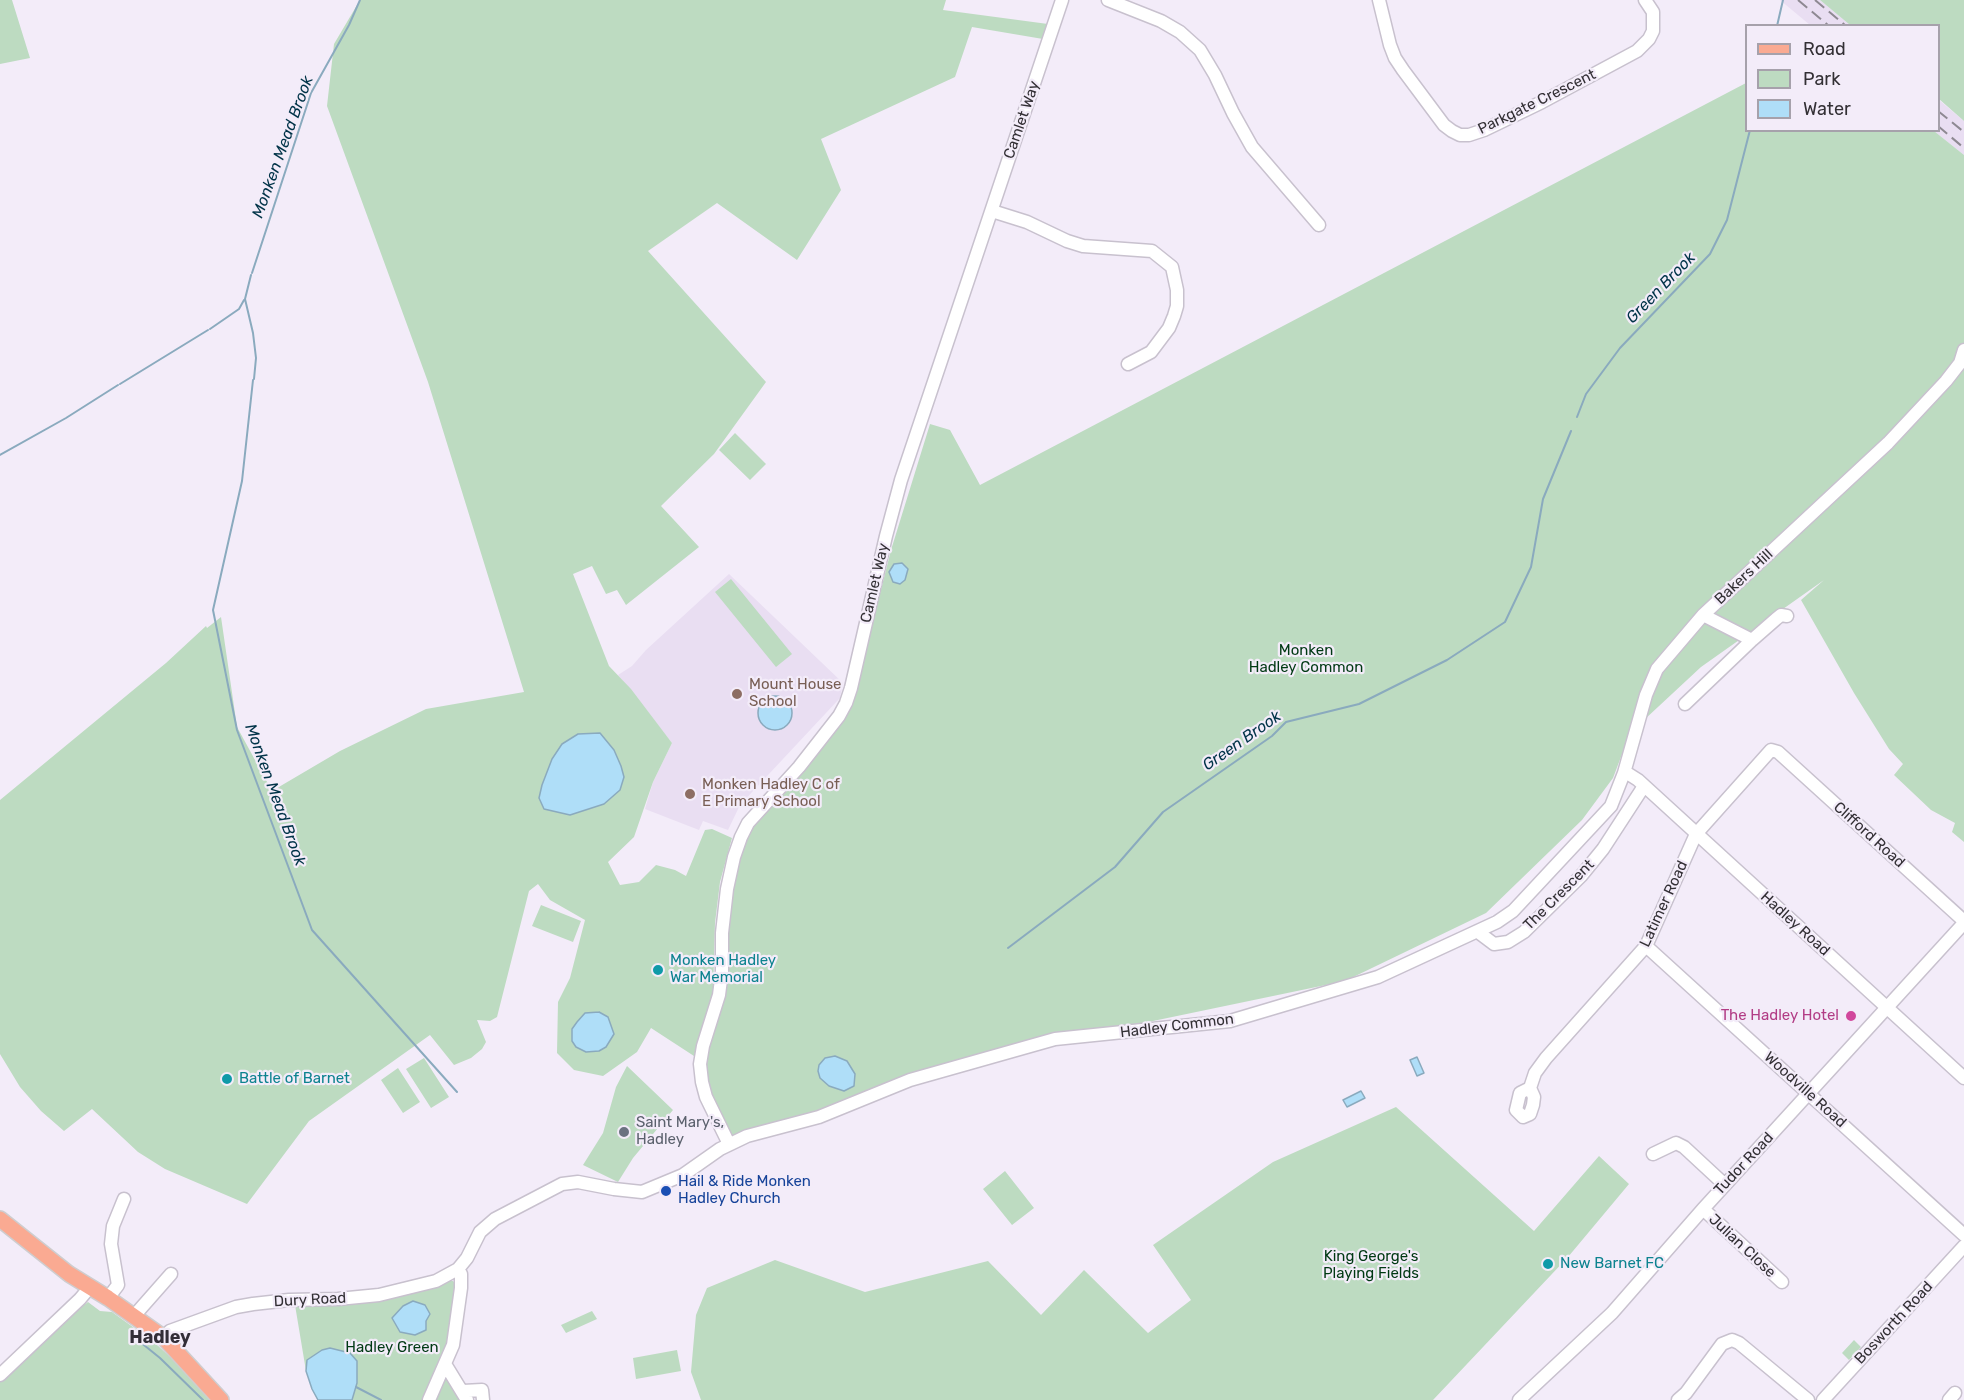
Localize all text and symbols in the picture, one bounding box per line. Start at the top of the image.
legend [1745,24,1940,132]
text: Road [1803,38,1846,60]
street label: Parkgate Crescent [1475,66,1599,138]
text: Park [1803,68,1840,90]
water label: Monken Mead Brook [248,73,318,221]
street label: Camlet Way [1000,79,1044,161]
text: Water [1803,98,1851,120]
water label: Green Brook [1622,248,1700,328]
street label: Camlet Way [857,541,893,625]
street label: Bakers Hill [1711,546,1777,608]
park label: Monken Hadley Common [1249,642,1363,677]
place label: Mount House School [749,676,841,711]
marker: Mount House School [730,687,744,701]
water label: Green Brook [1199,707,1285,775]
water label: Monken Mead Brook [240,721,310,869]
place label: Monken Hadley C of E Primary School [702,776,840,811]
marker: Monken Hadley C of E Primary School [683,787,697,801]
street label: Clifford Road [1830,798,1908,872]
street label: The Crescent [1520,856,1598,934]
street label: Latimer Road [1636,858,1692,950]
street label: Hadley Road [1757,888,1833,960]
place label: Monken Hadley War Memorial [670,952,776,987]
marker: Monken Hadley War Memorial [651,963,665,977]
place label: The Hadley Hotel [1721,1007,1839,1025]
marker: The Hadley Hotel [1844,1009,1858,1023]
street label: Hadley Common [1119,1010,1235,1042]
street label: Woodville Road [1760,1048,1850,1132]
place label: Battle of Barnet [239,1070,350,1088]
marker: Battle of Barnet [220,1072,234,1086]
place label: Saint Mary's, Hadley [636,1114,724,1149]
marker: Saint Mary's, Hadley [617,1125,631,1139]
street label: Tudor Road [1710,1129,1778,1199]
place label: Hail & Ride Monken Hadley Church [678,1173,811,1208]
marker: Hail & Ride Monken Hadley Church [659,1184,673,1198]
street label: Julian Close [1705,1210,1779,1282]
park label: King George's Playing Fields [1323,1248,1419,1283]
place label: New Barnet FC [1560,1255,1664,1273]
marker: New Barnet FC [1541,1257,1555,1271]
street label: Bosworth Road [1851,1278,1937,1368]
street label: Dury Road [273,1289,347,1311]
district label: Hadley [129,1327,191,1349]
park label: Hadley Green [345,1339,439,1357]

